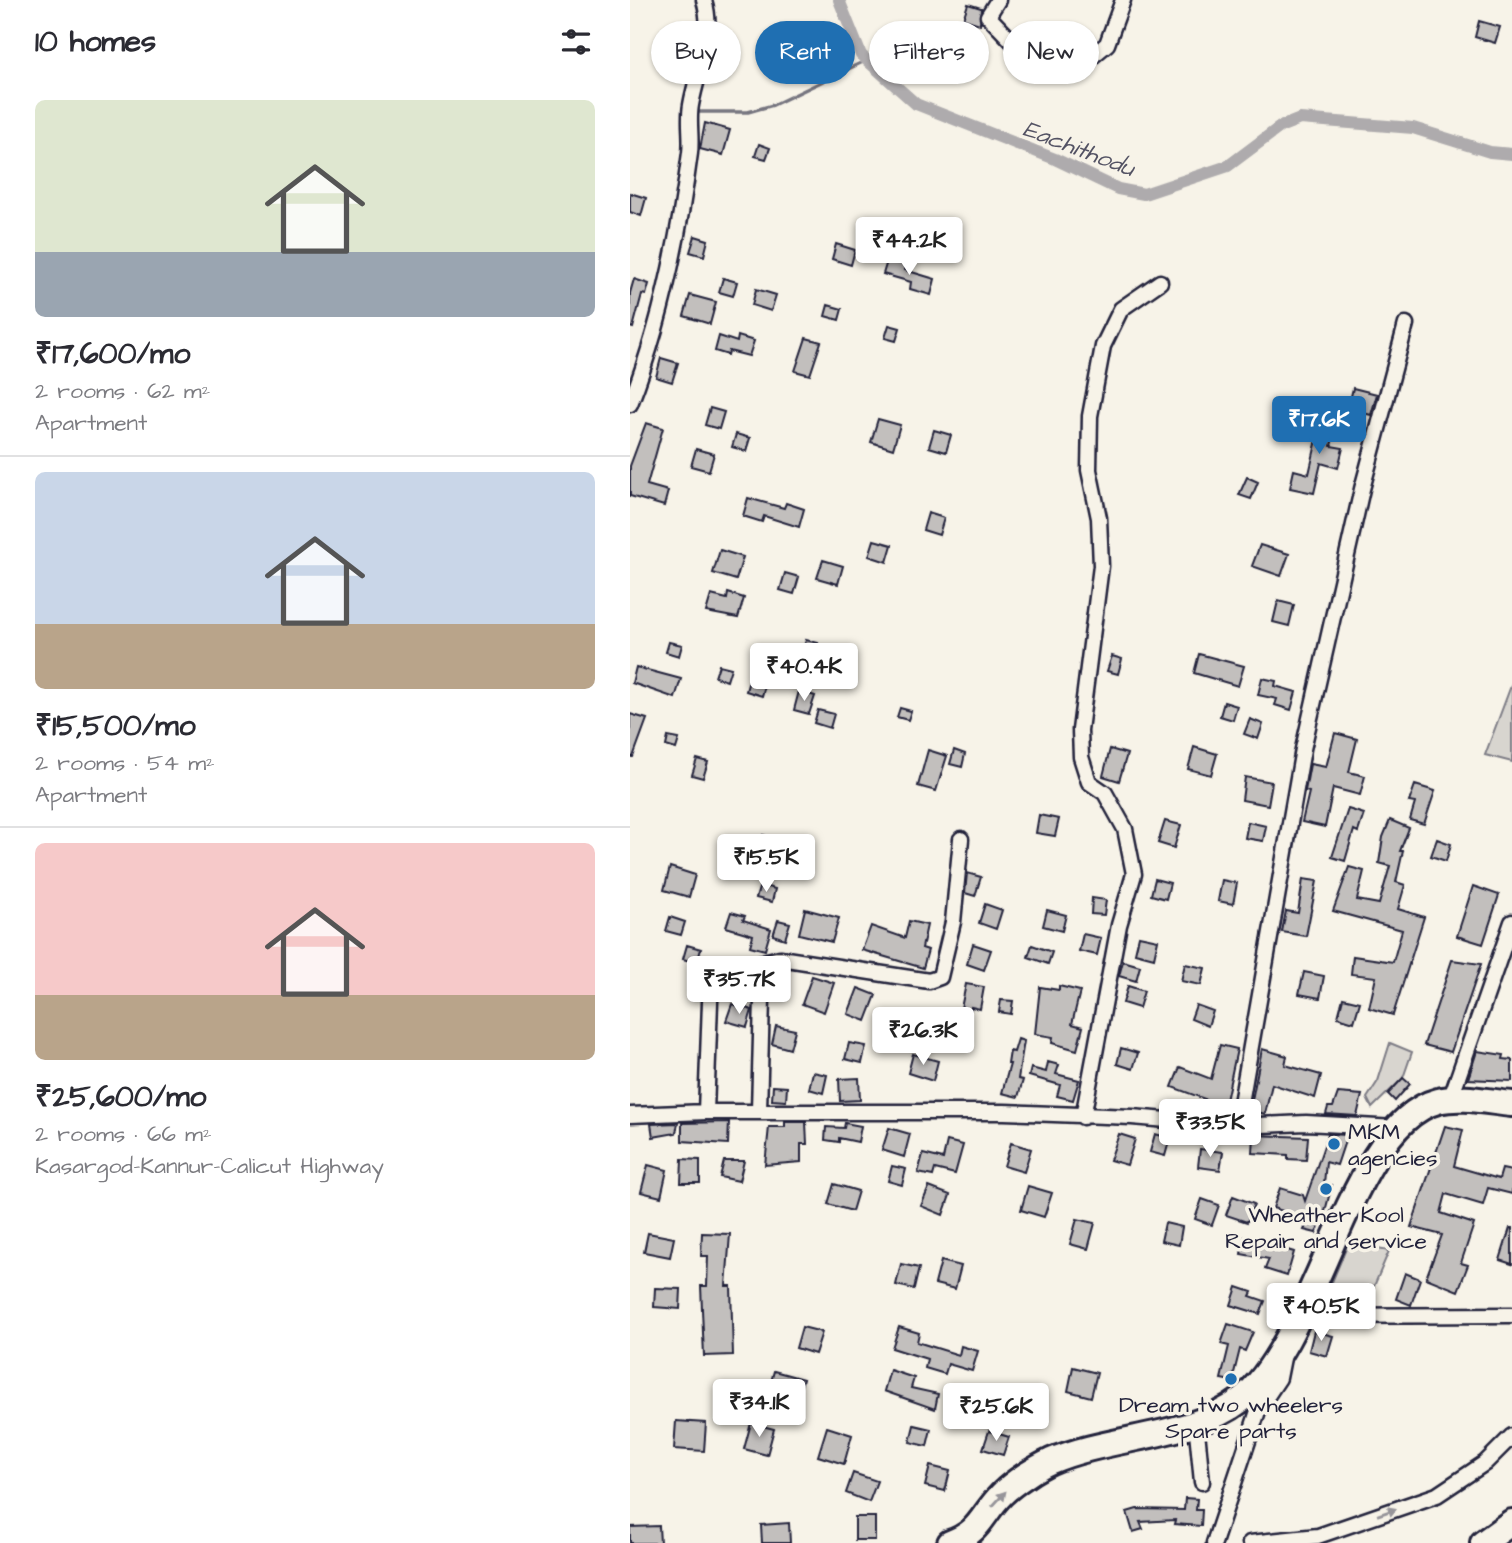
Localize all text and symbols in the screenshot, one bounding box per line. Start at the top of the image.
text: 10 homes [35,21,156,63]
chip: Buy [651,21,741,84]
chip: Rent [755,21,855,84]
chip: Filters [869,21,989,84]
chip: New [1003,21,1099,84]
icon: filters [557,23,595,61]
water label: Eachithodu [1018,112,1141,186]
icon: home [252,146,378,272]
pin: ₹44.2K [852,218,966,277]
text: ₹44.2K [872,224,946,256]
text: ₹17,600/mo [35,333,190,375]
text: 2 rooms · 62 m² [35,375,210,407]
pin: ₹17.6K [1262,396,1376,456]
text: ₹17.6K [1288,403,1350,435]
text: Apartment [35,407,147,439]
icon: home [252,518,378,644]
pin: ₹40.4K [747,644,861,703]
text: ₹40.4K [766,650,842,682]
text: ₹15,500/mo [35,705,196,747]
text: 2 rooms · 54 m² [35,747,215,779]
text: Apartment [35,779,147,811]
pin: ₹15.5K [709,834,823,894]
text: ₹15.5K [733,841,799,873]
icon: home [252,889,378,1015]
pin: ₹35.7K [682,956,796,1016]
text: ₹35.7K [703,963,775,995]
pin: ₹26.3K [866,1007,980,1067]
text: ₹26.3K [888,1014,958,1046]
text: ₹25,600/mo [35,1076,206,1118]
pin: ₹33.5K [1153,1100,1267,1159]
text: ₹33.5K [1175,1106,1245,1138]
place label: MKM agencies [1348,1116,1438,1175]
text: 2 rooms · 66 m² [35,1118,212,1150]
marker: MKM agencies [1326,1136,1342,1152]
text: Kasargod-Kannur-Calicut Highway [35,1150,384,1182]
marker: Wheather Kool Repair and service [1318,1181,1334,1197]
place label: Wheather Kool Repair and service [1225,1199,1427,1257]
pin: ₹40.5K [1264,1284,1378,1343]
text: ₹40.5K [1283,1290,1359,1322]
marker: Dream two wheelers Spare parts [1223,1371,1239,1387]
pin: ₹34.1K [702,1380,816,1439]
pin: ₹25.6K [939,1384,1053,1443]
text: ₹34.1K [729,1386,789,1418]
place label: Dream two wheelers Spare parts [1119,1389,1343,1447]
text: ₹25.6K [959,1390,1033,1422]
one-way arrow [991,1490,1007,1508]
one-way arrow [1377,1506,1398,1517]

